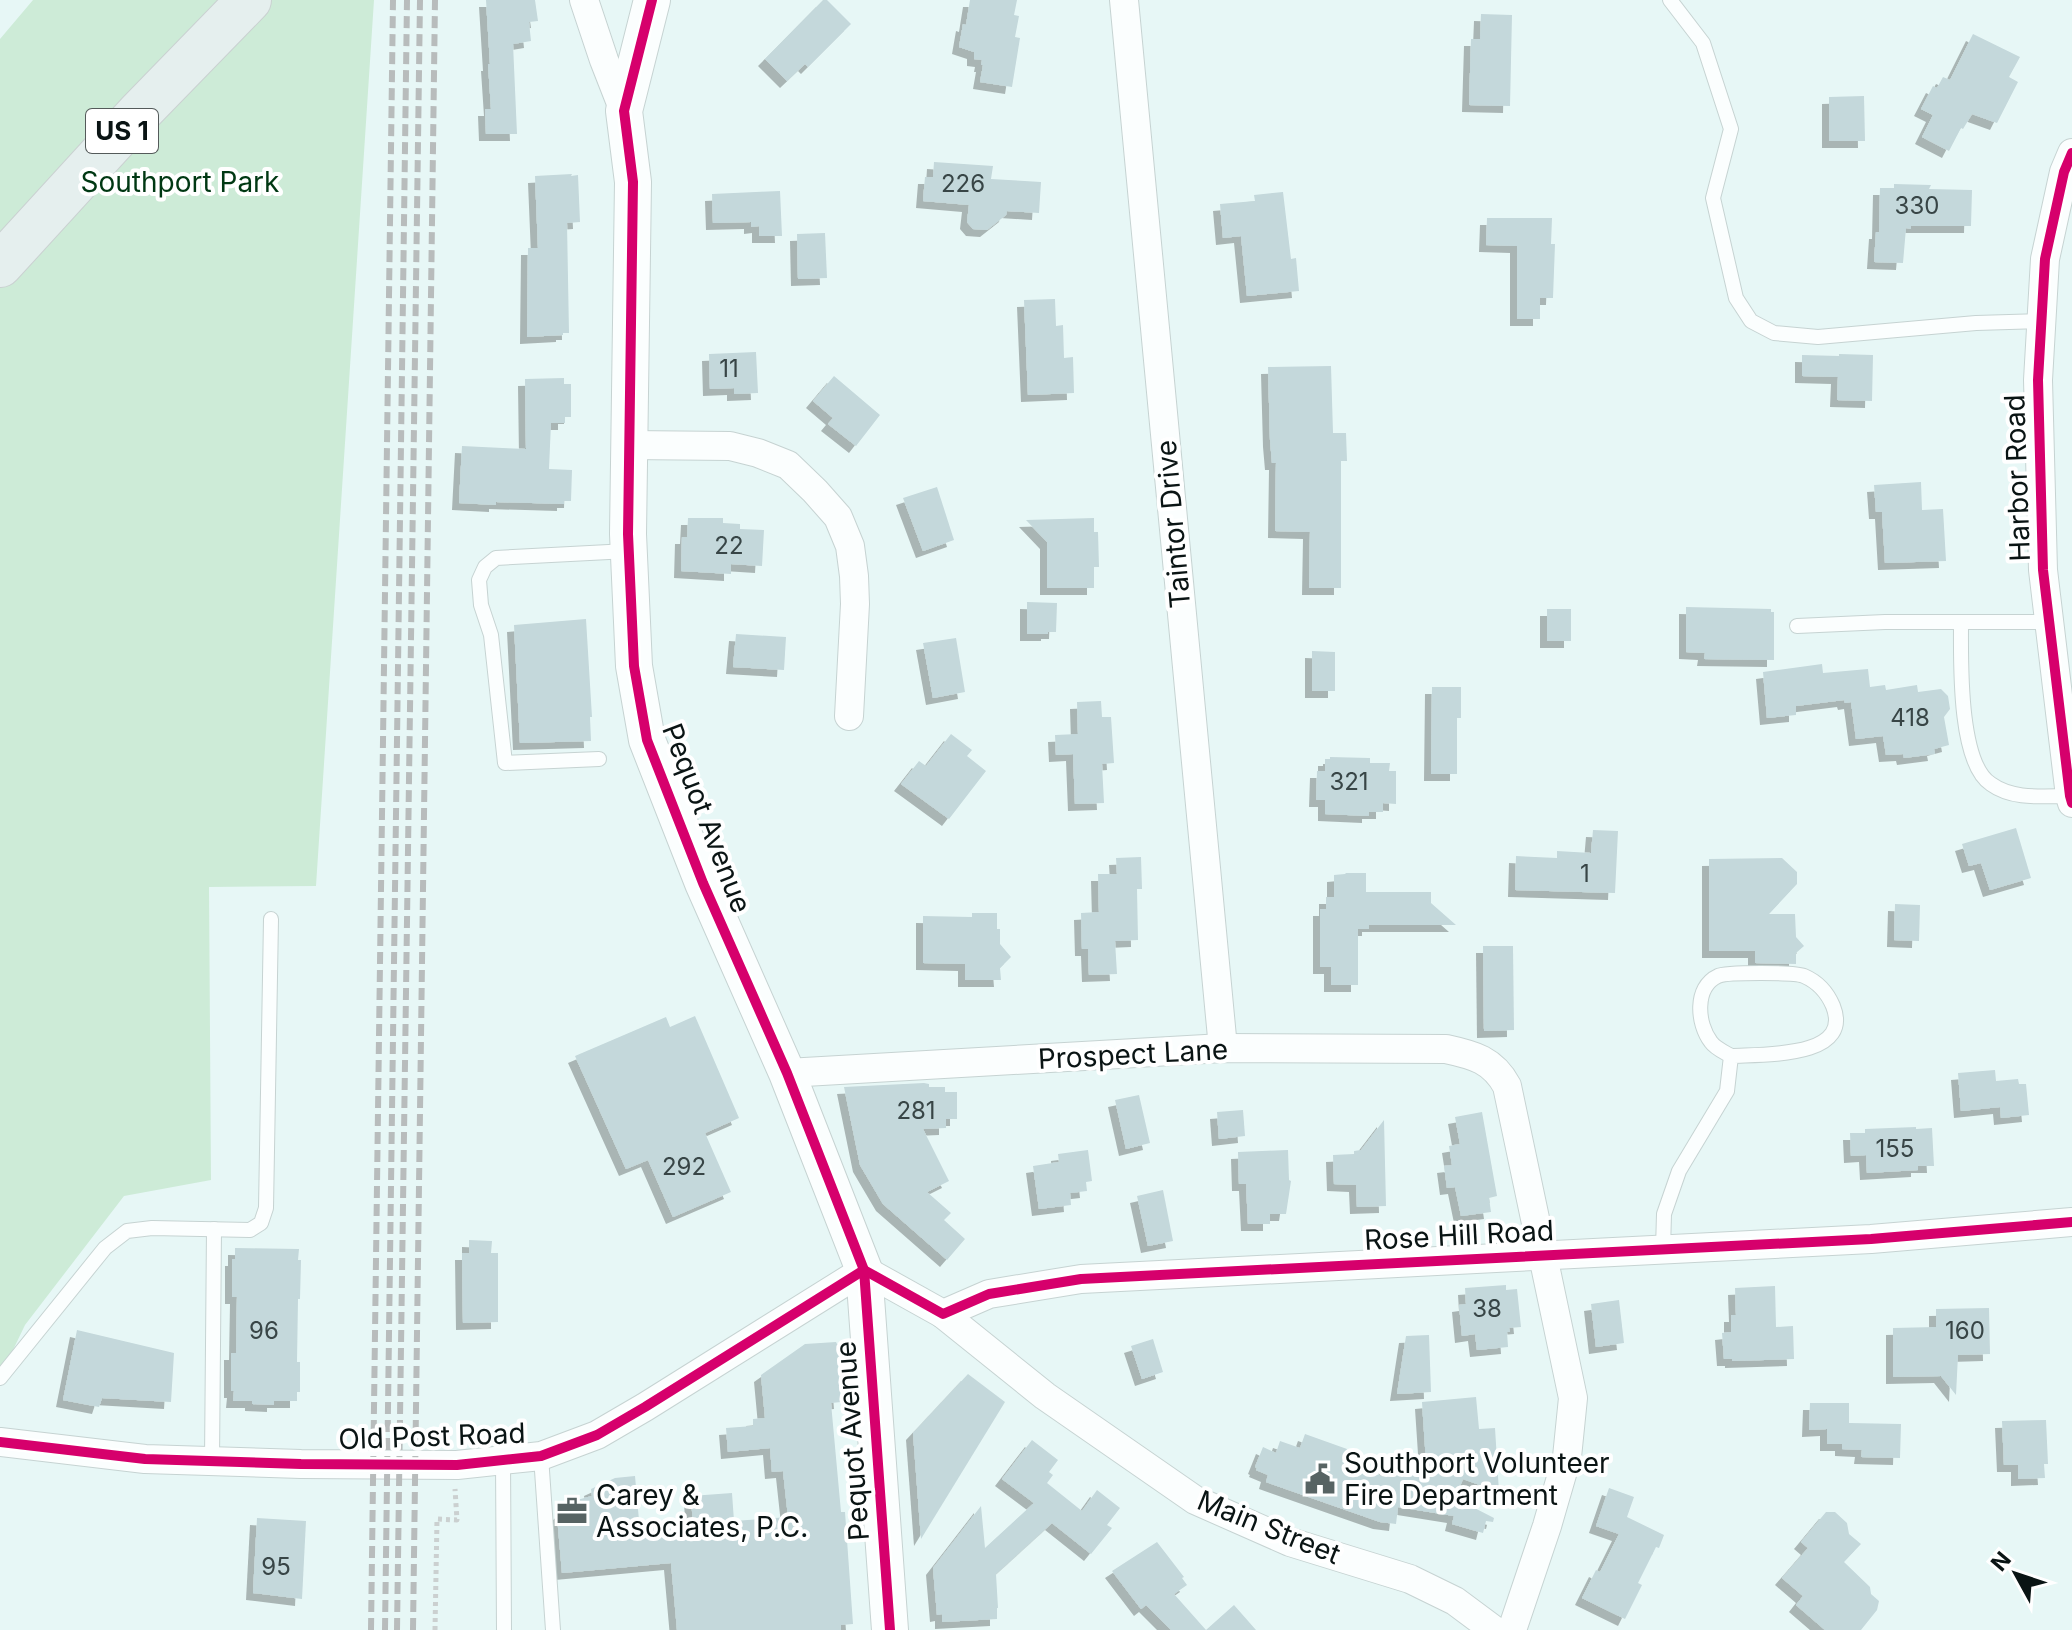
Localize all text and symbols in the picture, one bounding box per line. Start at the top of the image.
road number: US 1 [86,109,158,153]
park label: Southport Park [81,165,279,199]
house number: 226 [941,169,985,198]
house number: 330 [1895,191,1939,220]
house number: 11 [719,354,739,383]
street label: Harbor Road [1997,394,2037,562]
street label: Taintor Drive [1149,439,1197,609]
house number: 22 [714,531,744,560]
house number: 418 [1890,703,1930,732]
street label: Pequot Avenue [655,719,759,917]
house number: 321 [1329,767,1369,796]
house number: 1 [1580,859,1590,888]
street label: Prospect Lane [1037,1032,1229,1076]
house number: 281 [896,1096,936,1125]
house number: 155 [1876,1134,1914,1163]
house number: 292 [662,1152,706,1181]
street label: Rose Hill Road [1363,1213,1555,1257]
house number: 38 [1472,1294,1502,1323]
house number: 96 [249,1316,279,1345]
house number: 160 [1945,1316,1985,1345]
street label: Pequot Avenue [828,1340,876,1542]
street label: Old Post Road [338,1416,526,1456]
place label: Southport Volunteer Fire Department [1344,1446,1610,1512]
public building icon: Southport Volunteer Fire Department [1303,1462,1337,1496]
place label: Carey & Associates, P.C. [596,1478,808,1544]
street label: Main Street [1193,1483,1345,1571]
office icon: Carey & Associates, P.C. [555,1494,589,1528]
north arrow [1976,1534,2056,1614]
text: N [1985,1546,2016,1576]
house number: 95 [261,1552,291,1581]

